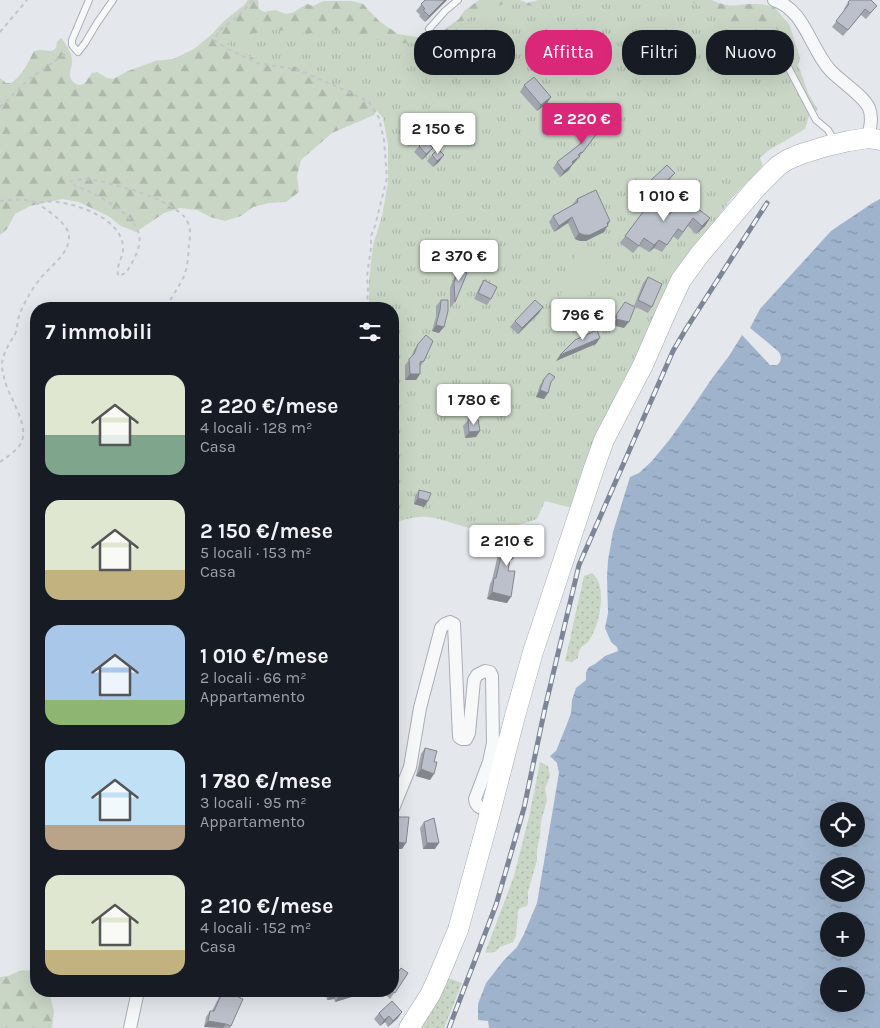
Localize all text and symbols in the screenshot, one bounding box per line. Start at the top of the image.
chip: Compra [414,30,515,75]
chip: Affitta [525,30,612,75]
chip: Filtri [622,30,696,75]
chip: Nuovo [706,30,794,75]
pin: 2 220 € [536,102,628,145]
text: 2 220 € [553,109,611,128]
pin: 2 150 € [392,112,484,155]
text: 2 150 € [411,119,465,138]
pin: 1 010 € [618,180,710,222]
text: 1 010 € [639,186,689,205]
pin: 2 370 € [413,240,505,282]
text: 2 370 € [431,246,487,265]
pin: 796 € [548,298,618,341]
text: 796 € [562,305,604,324]
icon: filters [356,318,384,346]
text: 7 immobili [45,320,152,344]
pin: 1 780 € [428,384,520,426]
text: 1 780 € [448,390,500,409]
text: 2 220 €/mese [200,394,339,418]
icon: home [85,395,145,455]
text: 4 locali · 128 m² [200,418,312,437]
text: Casa [200,437,236,456]
text: 2 150 €/mese [200,519,333,543]
icon: home [85,520,145,580]
pin: 2 210 € [461,524,553,567]
text: 2 210 € [480,531,534,550]
text: 5 locali · 153 m² [200,543,312,562]
text: Casa [200,562,236,581]
text: 1 010 €/mese [200,644,329,668]
icon: home [85,645,145,705]
text: 2 locali · 66 m² [200,668,307,687]
text: Appartamento [200,687,305,706]
text: 1 780 €/mese [200,769,332,793]
icon: home [85,770,145,830]
text: 3 locali · 95 m² [200,793,307,812]
map controls [820,802,865,1012]
button: locate [820,802,865,847]
text: Appartamento [200,812,305,831]
button: layers [820,857,865,902]
text: 2 210 €/mese [200,894,333,918]
icon: home [85,895,145,955]
button: + [820,912,865,957]
text: 4 locali · 152 m² [200,918,312,937]
text: Casa [200,937,236,956]
button: − [820,967,865,1012]

